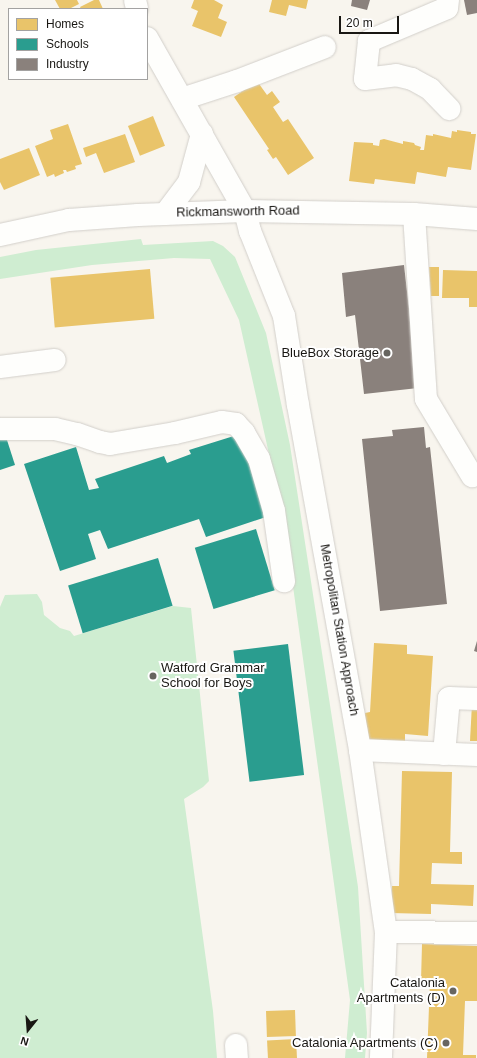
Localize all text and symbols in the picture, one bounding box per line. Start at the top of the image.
legend [8,8,148,80]
scale bar [341,8,401,34]
text: 20 m [346,16,373,30]
text: Homes [46,17,84,31]
text: Schools [46,37,89,51]
text: Industry [46,57,89,71]
street label: Rickmansworth Road [176,203,300,221]
place label: BlueBox Storage [281,345,379,361]
marker: BlueBox Storage [382,348,392,358]
street label: Metropolitan Station Approach [316,543,362,717]
place label: Watford Grammar School for Boys [161,661,265,692]
marker: Watford Grammar School for Boys [148,671,158,681]
place label: Catalonia Apartments (D) [357,976,445,1007]
marker: Catalonia Apartments (D) [448,986,458,996]
north arrow [8,1010,48,1050]
text: N [19,1035,30,1048]
place label: Catalonia Apartments (C) [291,1035,438,1051]
marker: Catalonia Apartments (C) [441,1038,451,1048]

